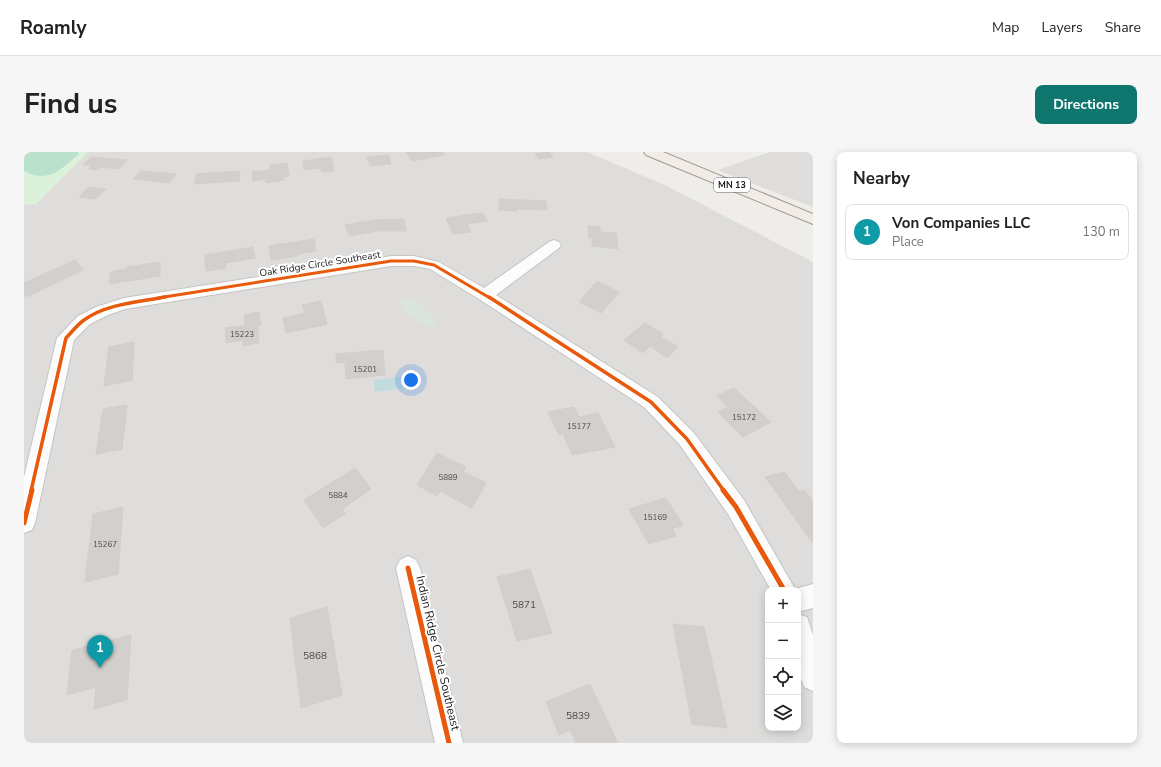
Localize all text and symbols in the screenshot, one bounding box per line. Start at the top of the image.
text: Roamly [20,15,87,41]
text: Map [992,18,1019,37]
text: Layers [1041,18,1083,37]
text: Share [1105,18,1141,37]
text: Find us [24,85,118,123]
button: Directions [1035,85,1137,124]
text: Nearby [853,167,910,190]
road number: MN 13 [714,178,750,192]
text: Von Companies LLC [892,213,1030,233]
text: 1 [863,223,871,241]
text: 130 m [1082,223,1120,241]
text: Place [892,233,924,251]
street label: Oak Ridge Circle Southeast [258,247,382,280]
house number: 15223 [230,329,254,340]
house number: 15201 [353,364,377,375]
your location [401,370,421,390]
house number: 15172 [732,412,756,423]
house number: 15177 [567,421,591,432]
house number: 5889 [438,472,458,483]
house number: 5884 [328,490,348,501]
house number: 15169 [643,512,667,523]
house number: 15267 [93,539,117,550]
street label: Indian Ridge Circle Southeast [412,574,464,733]
map controls [765,587,801,731]
button: + [765,587,801,623]
house number: 5871 [512,598,536,612]
button: − [765,623,801,659]
pin: 1 [87,635,113,668]
house number: 5868 [303,649,327,663]
button: locate [765,659,801,695]
button: layers [765,695,801,731]
house number: 5839 [566,709,590,723]

